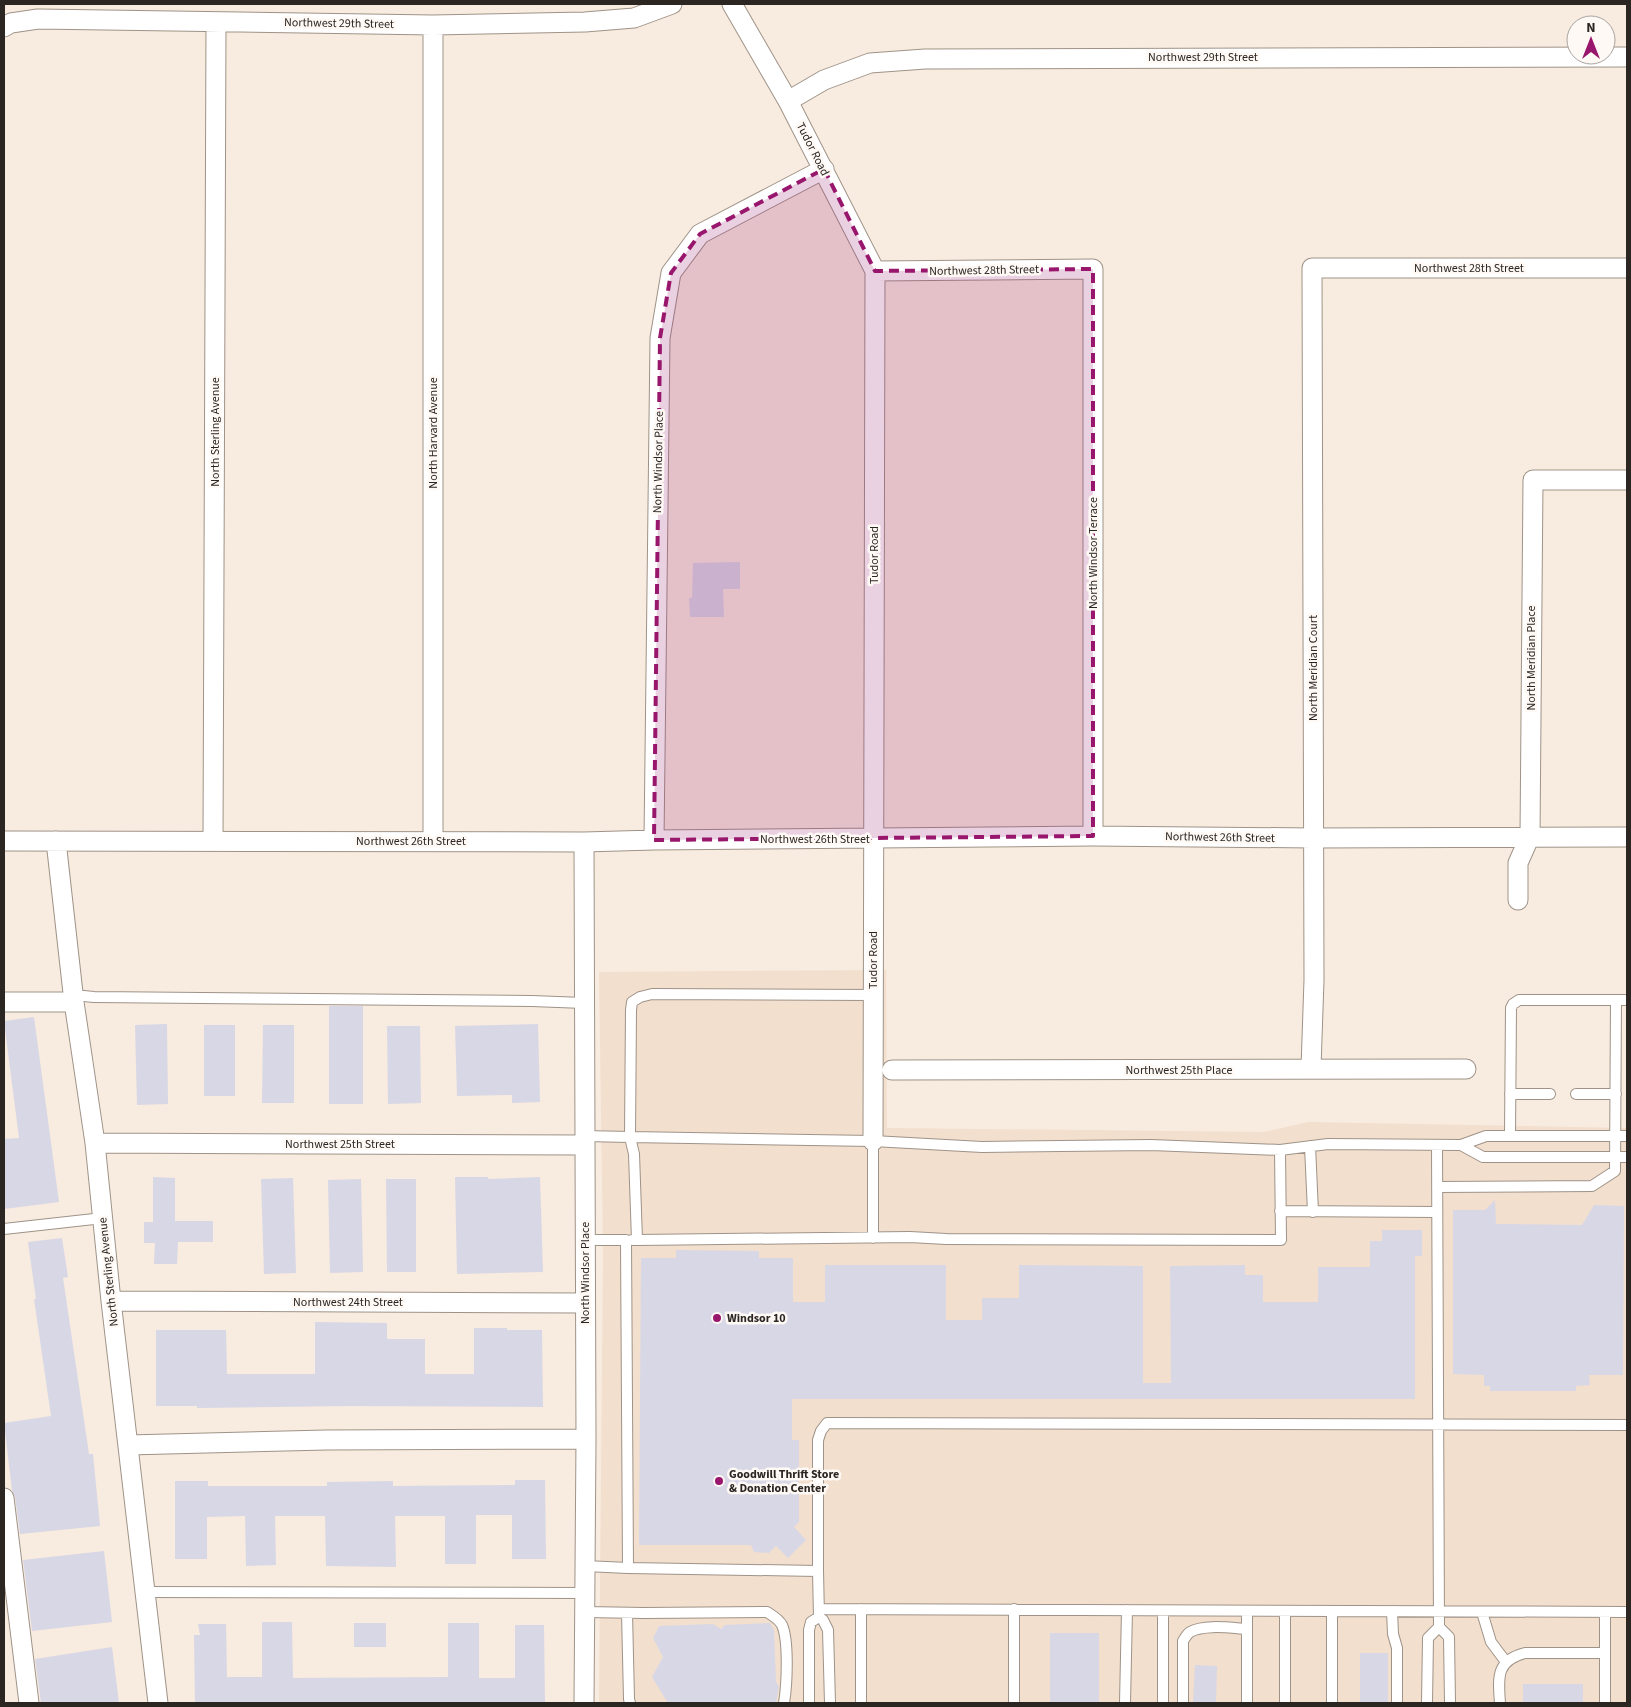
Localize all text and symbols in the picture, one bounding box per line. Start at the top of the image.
street label: Northwest 29th Street [284,14,394,33]
north arrow [1566,15,1616,65]
text: N [1586,18,1596,38]
street label: Northwest 29th Street [1148,49,1258,66]
street label: Tudor Road [792,120,833,179]
street label: Northwest 28th Street [1414,260,1524,277]
street label: Northwest 28th Street [929,261,1039,280]
street label: North Sterling Avenue [207,377,224,487]
street label: North Harvard Avenue [425,377,442,489]
street label: North Windsor Place [649,411,668,513]
street label: North Windsor Terrace [1085,497,1102,609]
street label: Tudor Road [866,526,883,584]
street label: North Meridian Place [1523,606,1540,710]
street label: North Meridian Court [1305,615,1322,721]
street label: Northwest 26th Street [1165,828,1275,847]
street label: Northwest 26th Street [760,831,870,848]
street label: Northwest 26th Street [356,833,466,850]
street label: Tudor Road [865,931,882,989]
street label: Northwest 25th Place [1126,1062,1232,1079]
street label: Northwest 25th Street [285,1136,395,1153]
street label: North Sterling Avenue [94,1217,123,1327]
street label: North Windsor Place [577,1222,594,1324]
street label: Northwest 24th Street [293,1294,403,1311]
place label: Windsor 10 [727,1310,786,1327]
marker: Windsor 10 [711,1312,723,1324]
place label: Goodwill Thrift Store & Donation Center [729,1466,839,1497]
marker: Goodwill Thrift Store & Donation Center [713,1475,725,1487]

